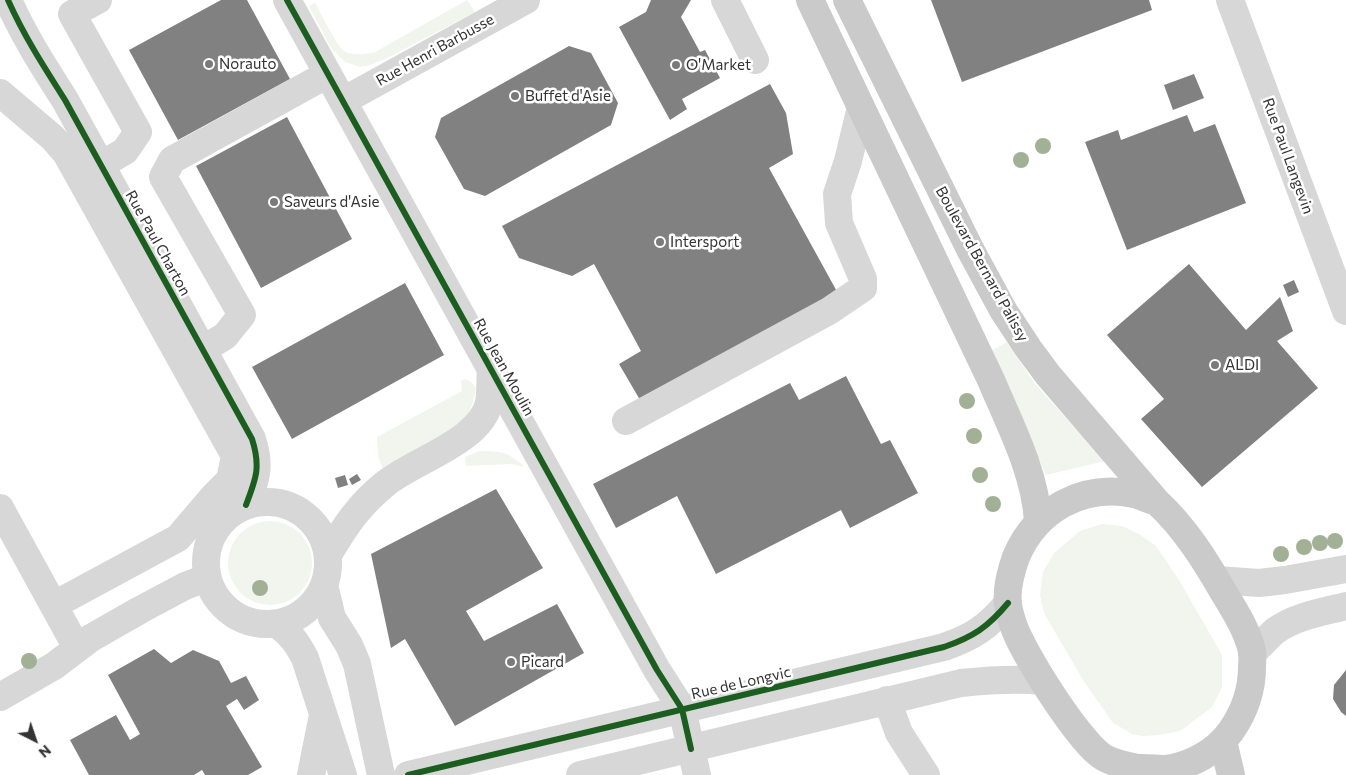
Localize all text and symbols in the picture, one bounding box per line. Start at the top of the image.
street label: Rue Henri Barbusse [373,10,497,90]
place label: Norauto [219,55,276,73]
place label: O'Market [686,56,751,74]
marker: Norauto [203,58,215,70]
marker: O'Market [670,59,682,71]
place label: Buffet d'Asie [525,87,611,105]
marker: Buffet d'Asie [509,90,521,102]
street label: Rue Paul Langevin [1259,95,1317,217]
street label: Boulevard Bernard Palissy [932,183,1032,345]
street label: Rue Paul Charton [122,187,194,299]
place label: Saveurs d'Asie [284,193,379,211]
marker: Saveurs d'Asie [268,196,280,208]
place label: Intersport [670,233,739,251]
marker: Intersport [654,236,666,248]
street label: Rue Jean Moulin [470,315,538,419]
place label: ALDI [1225,356,1259,374]
marker: ALDI [1209,359,1221,371]
place label: Picard [521,653,564,671]
marker: Picard [505,656,517,668]
street label: Rue de Longvic [689,663,793,703]
north arrow [10,715,60,765]
text: N [36,742,55,762]

